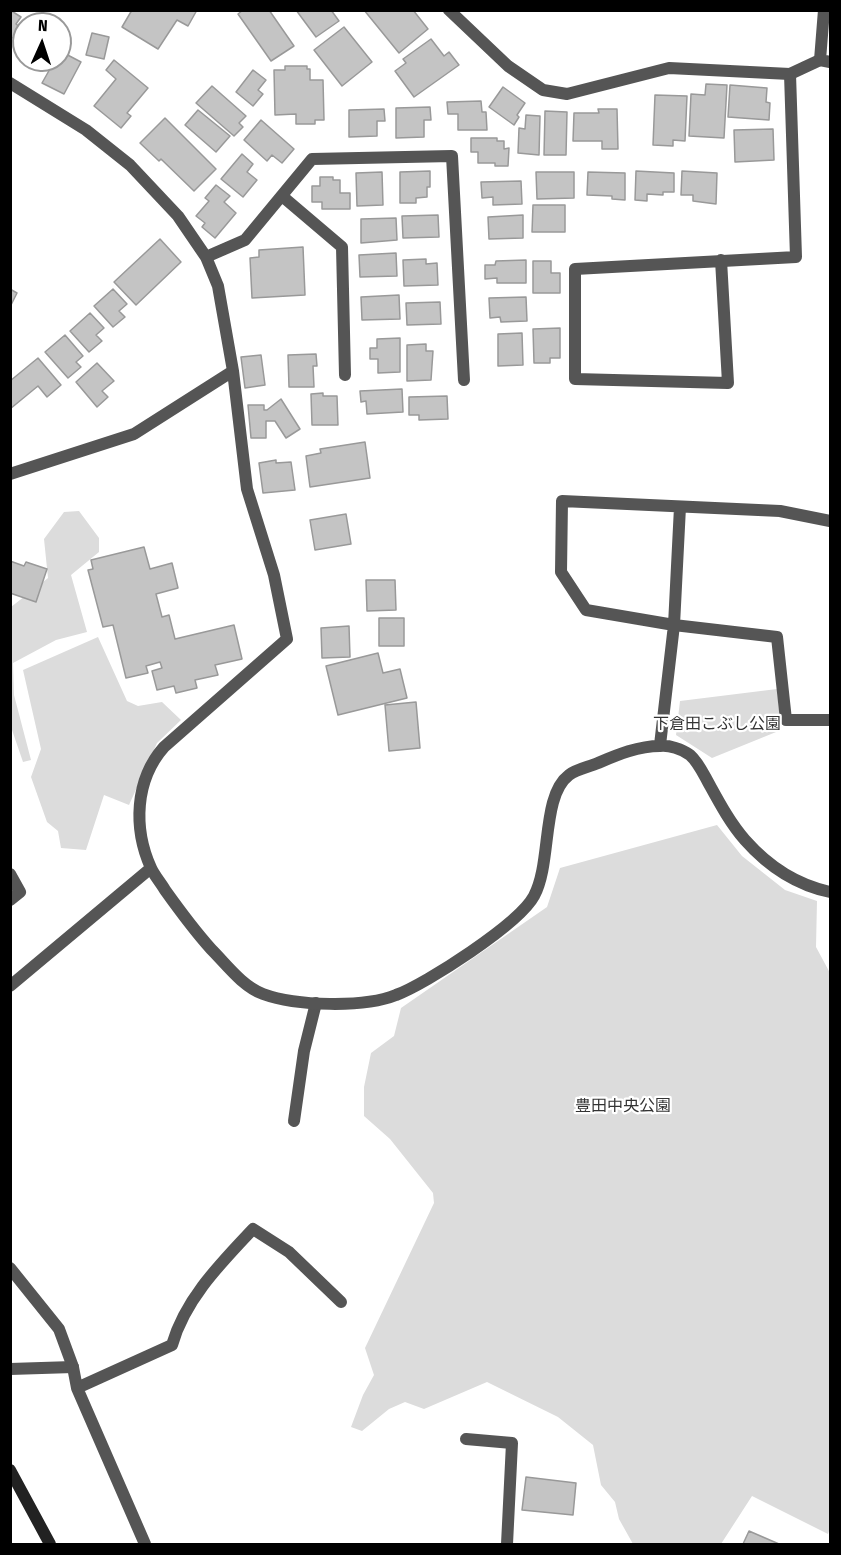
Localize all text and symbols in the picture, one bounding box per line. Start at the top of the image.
north arrow [12,12,72,72]
text: N [38,16,48,35]
park label: 下倉田こぶし公園 [653,715,781,735]
park label: 豊田中央公園 [575,1097,671,1117]

